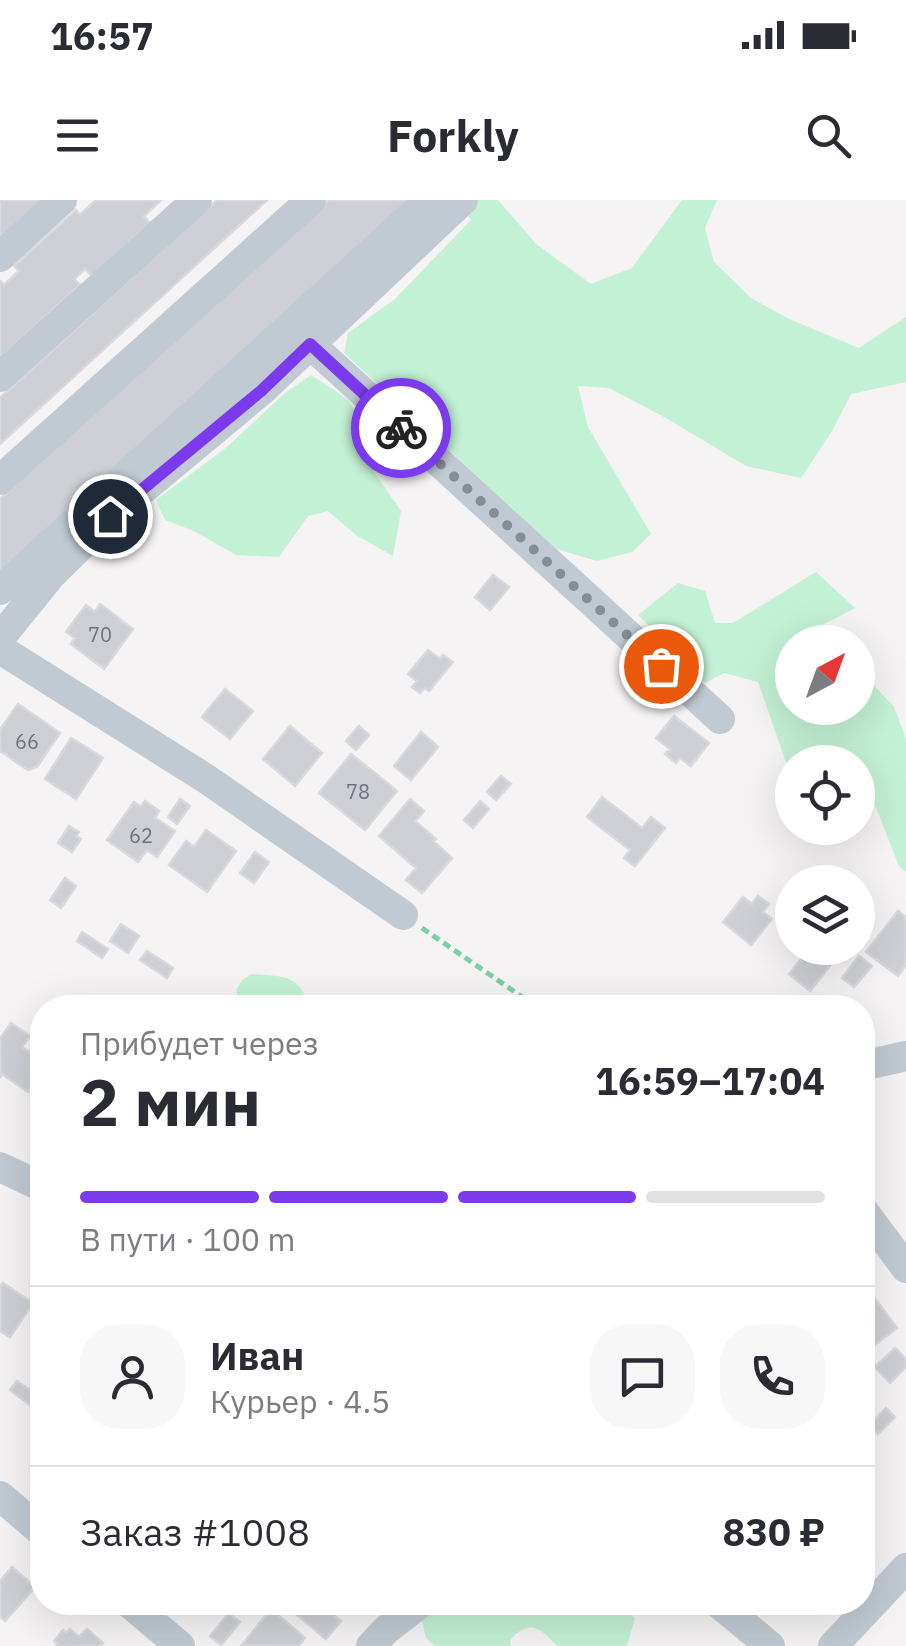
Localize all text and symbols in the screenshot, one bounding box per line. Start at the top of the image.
text: 16:57 [50,11,154,60]
text: Forkly [387,106,519,164]
icon: menu [50,108,105,163]
icon: search [801,108,856,163]
courier [351,378,451,478]
icon: bike [374,401,429,456]
pin [68,474,153,559]
icon: home [83,489,138,544]
house number: 70 [88,621,112,648]
pin [619,624,704,709]
north arrow [775,625,875,725]
map controls [775,625,875,965]
icon: bag [634,639,689,694]
house number: 66 [15,728,39,755]
button: locate [775,745,875,845]
house number: 78 [346,778,370,805]
house number: 62 [129,822,153,849]
button: layers [775,865,875,965]
text: Прибудет через [80,1022,319,1064]
text: 16:59–17:04 [595,1056,825,1105]
text: 2 мин [80,1059,261,1144]
text: В пути · 100 m [80,1218,296,1260]
button: person [80,1324,185,1429]
button: chat [590,1324,695,1429]
button: phone [720,1324,825,1429]
text: Иван [210,1331,304,1380]
text: Курьер · 4.5 [210,1380,390,1422]
text: Заказ #1008 [80,1507,310,1556]
text: 830 ₽ [723,1507,825,1556]

